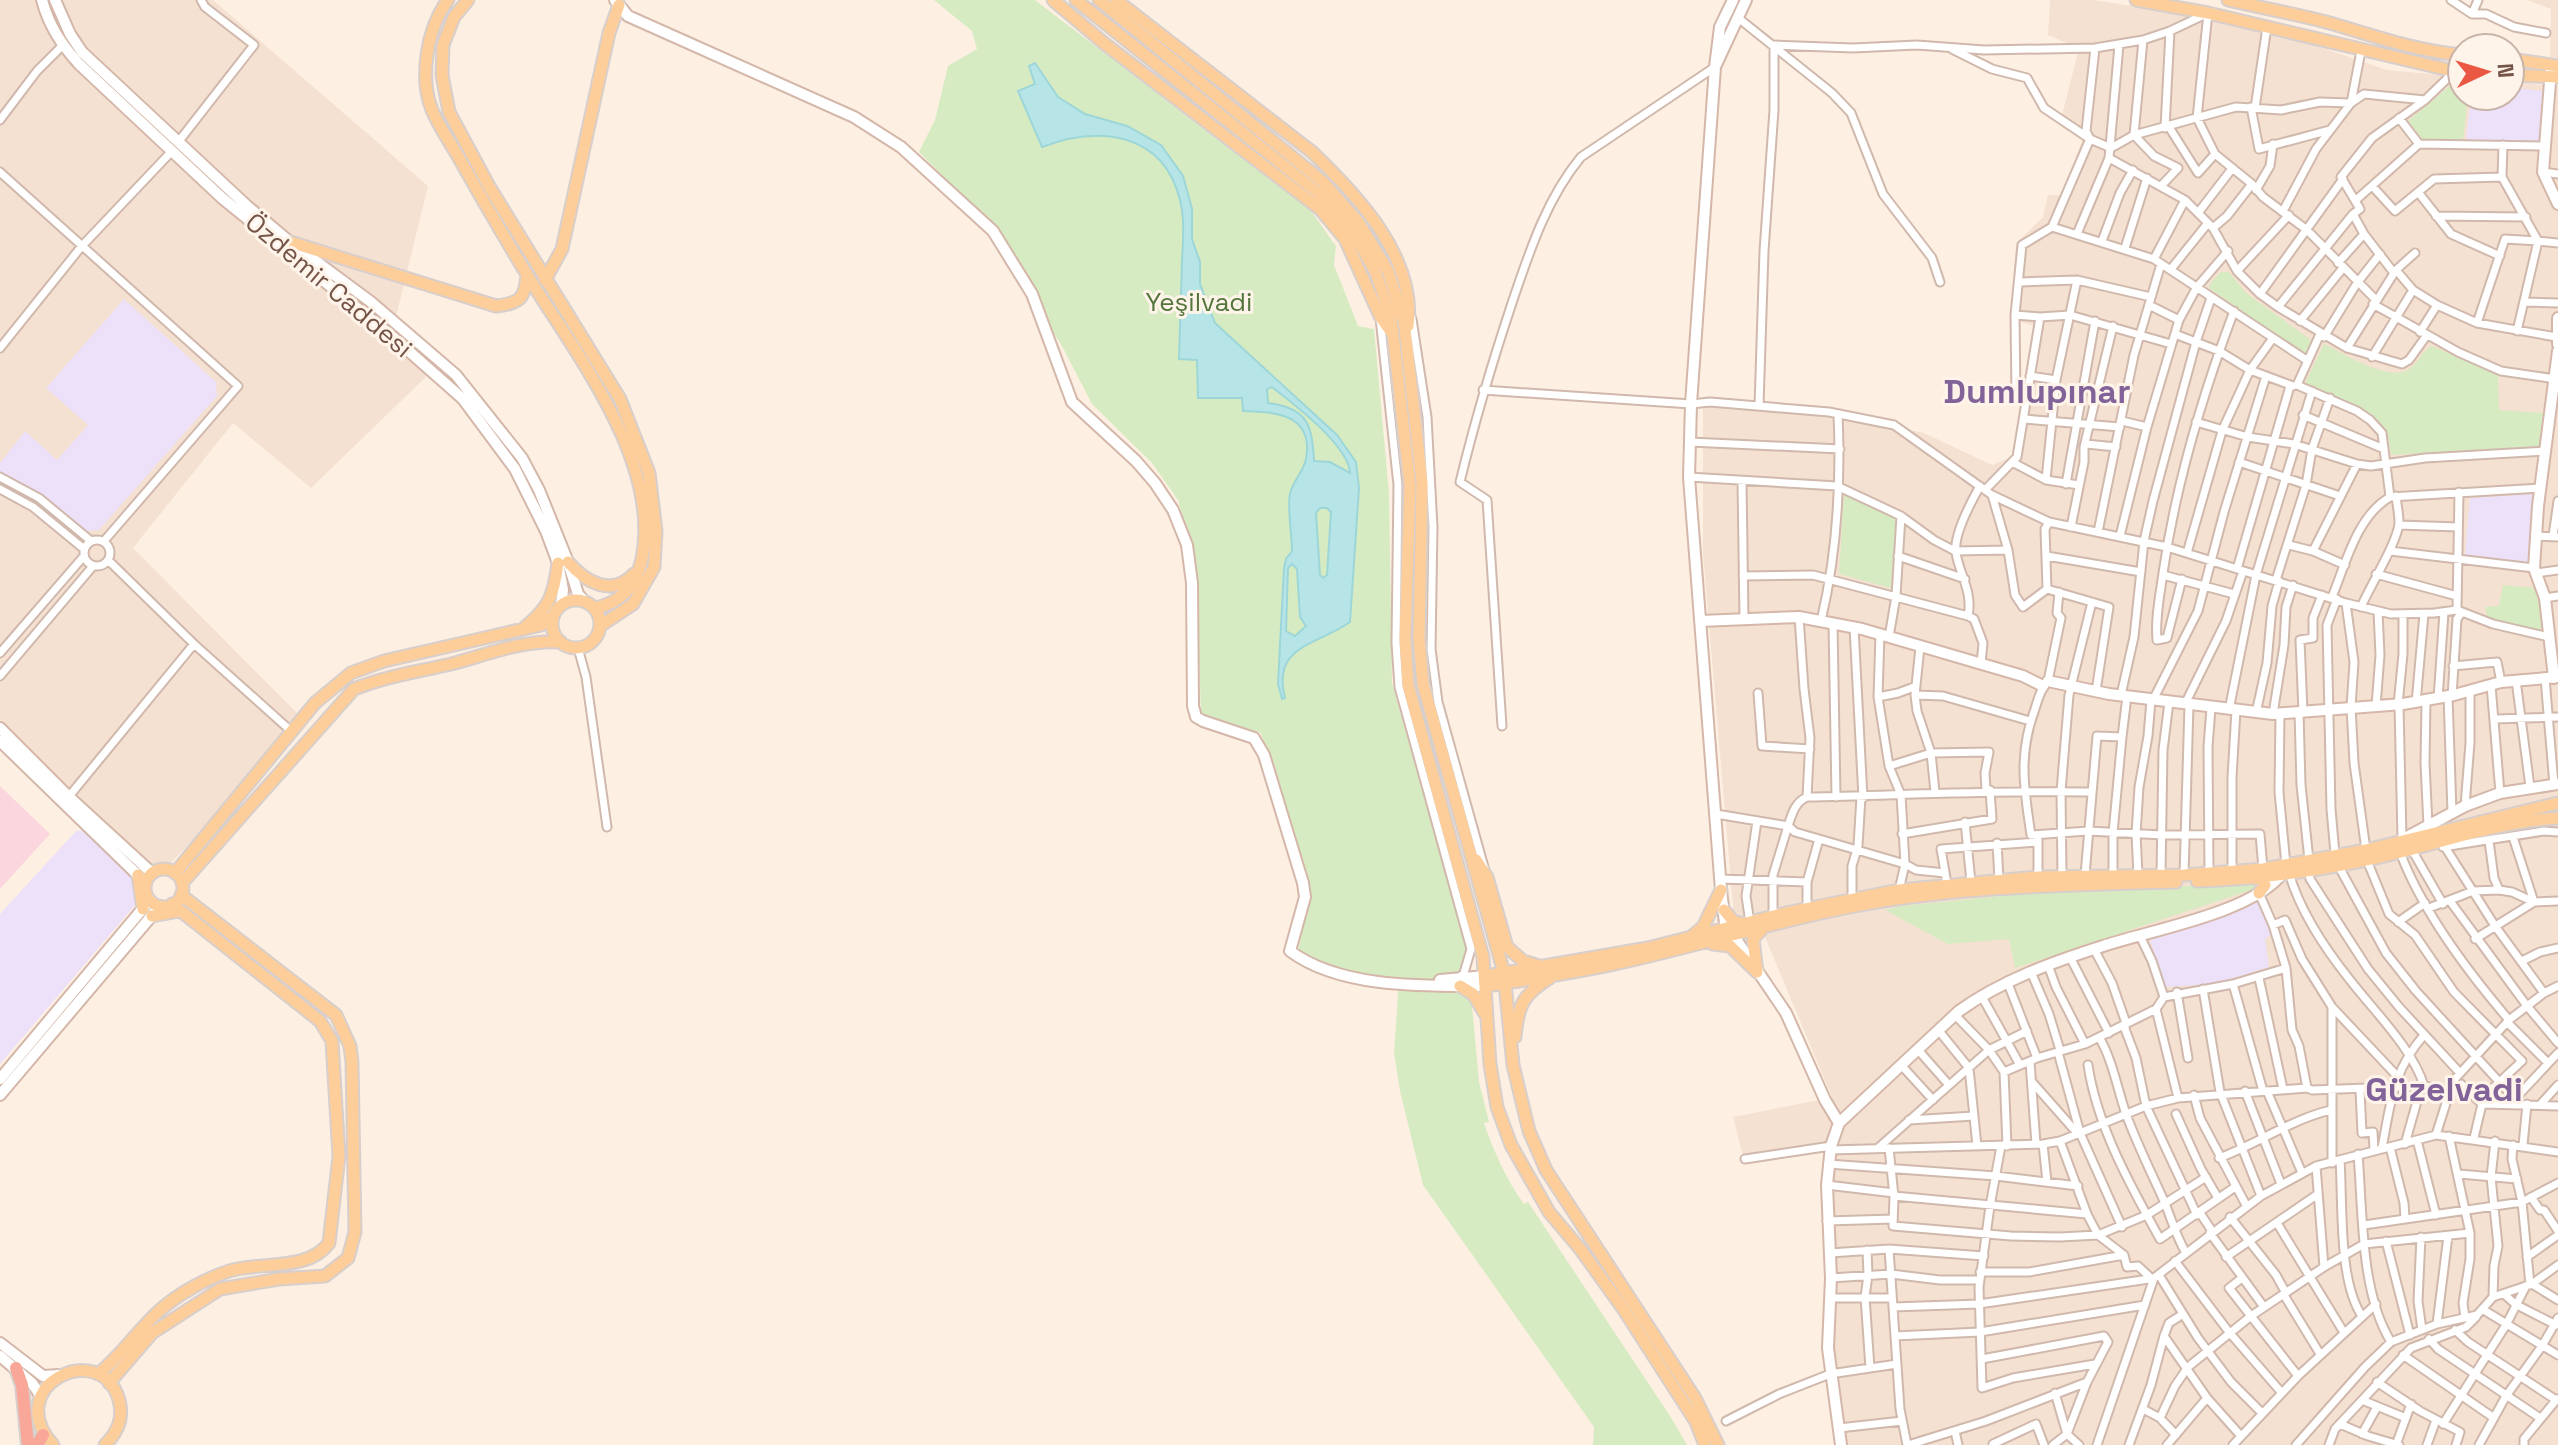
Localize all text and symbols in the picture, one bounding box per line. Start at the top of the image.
north arrow [2446,32,2526,112]
text: N [2491,62,2520,79]
street label: Özdemir Caddesi [238,205,420,365]
park label: Yeşilvadi [1146,285,1252,319]
district label: Dumlupınar [1943,370,2131,413]
district label: Güzelvadi [2365,1068,2523,1111]

